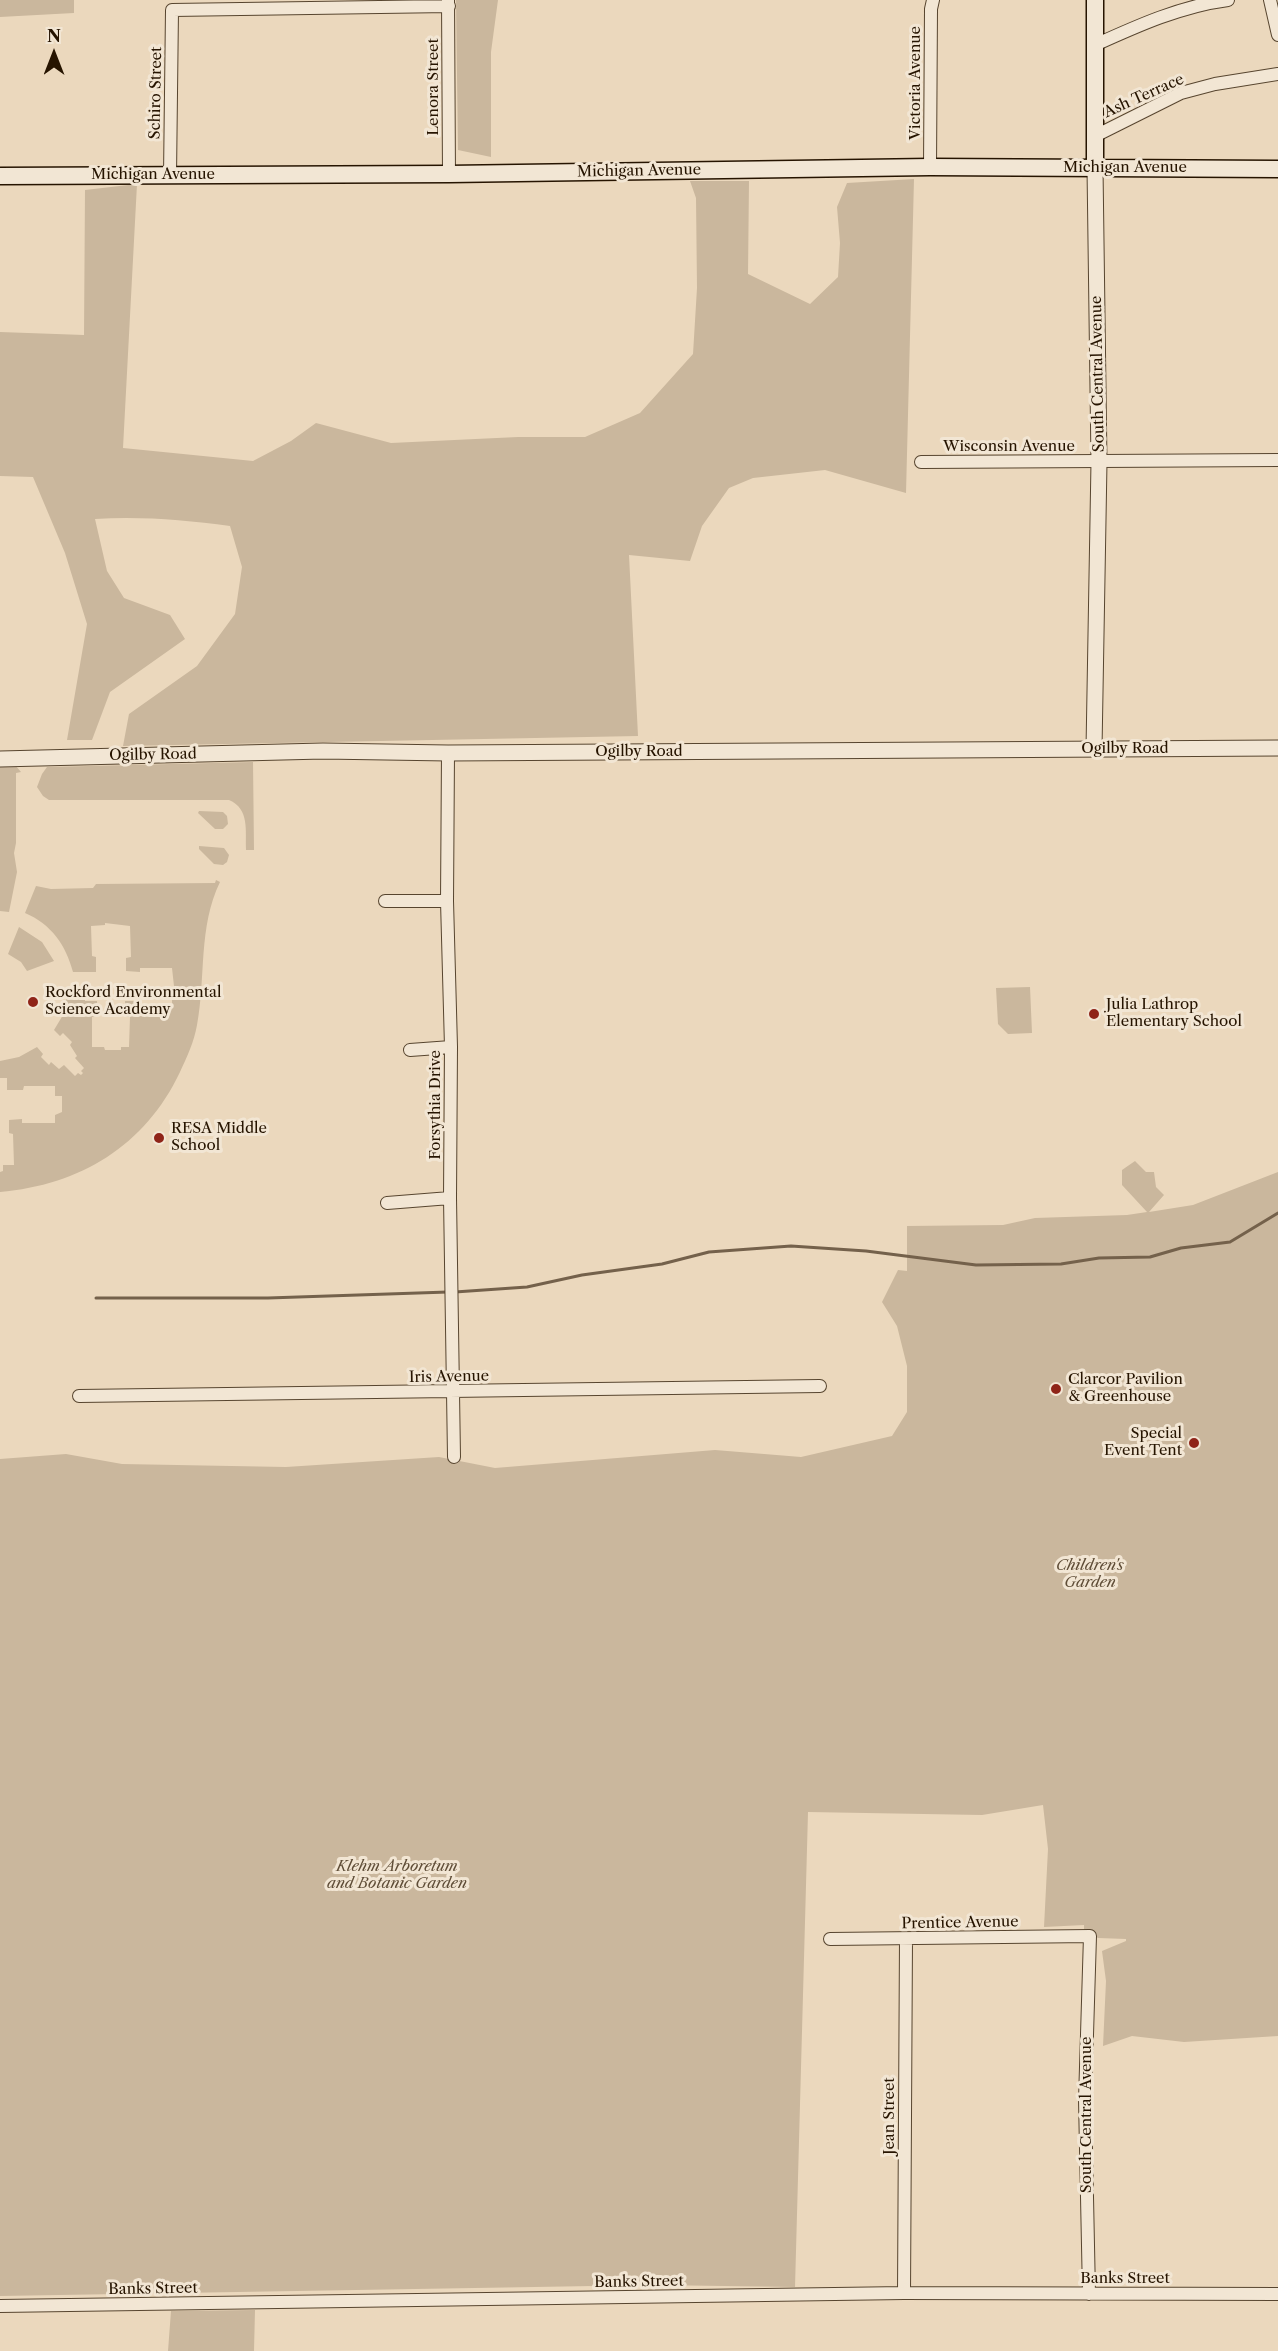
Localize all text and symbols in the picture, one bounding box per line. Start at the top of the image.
north arrow [24,24,84,84]
text: N [47,26,61,46]
street label: Victoria Avenue [907,26,925,140]
street label: Lenora Street [425,38,443,136]
street label: Schiro Street [146,47,166,139]
street label: Ash Terrace [1101,70,1187,122]
street label: Michigan Avenue [1063,159,1187,177]
street label: Michigan Avenue [577,161,701,181]
street label: Michigan Avenue [91,166,215,184]
street label: South Central Avenue [1088,296,1108,452]
street label: Wisconsin Avenue [943,438,1075,456]
street label: Ogilby Road [1081,740,1169,758]
street label: Ogilby Road [595,743,683,761]
street label: Ogilby Road [109,745,197,765]
place label: Rockford Environmental Science Academy [45,984,221,1019]
marker: Rockford Environmental Science Academy [26,995,40,1009]
place label: Julia Lathrop Elementary School [1106,996,1242,1031]
marker: Julia Lathrop Elementary School [1087,1007,1101,1021]
street label: Forsythia Drive [427,1050,445,1160]
place label: RESA Middle School [171,1120,267,1155]
marker: RESA Middle School [152,1131,166,1145]
street label: Iris Avenue [409,1367,489,1387]
place label: Clarcor Pavilion & Greenhouse [1068,1371,1183,1406]
marker: Clarcor Pavilion & Greenhouse [1049,1382,1063,1396]
place label: Special Event Tent [1104,1425,1182,1460]
marker: Special Event Tent [1187,1436,1201,1450]
park label: Children's Garden [1056,1557,1124,1592]
park label: Klehm Arboretum and Botanic Garden [327,1858,467,1893]
street label: Prentice Avenue [901,1913,1019,1933]
street label: South Central Avenue [1078,2037,1096,2193]
street label: Jean Street [881,2077,899,2155]
street label: Banks Street [1080,2270,1170,2288]
street label: Banks Street [594,2272,684,2292]
street label: Banks Street [108,2279,198,2299]

